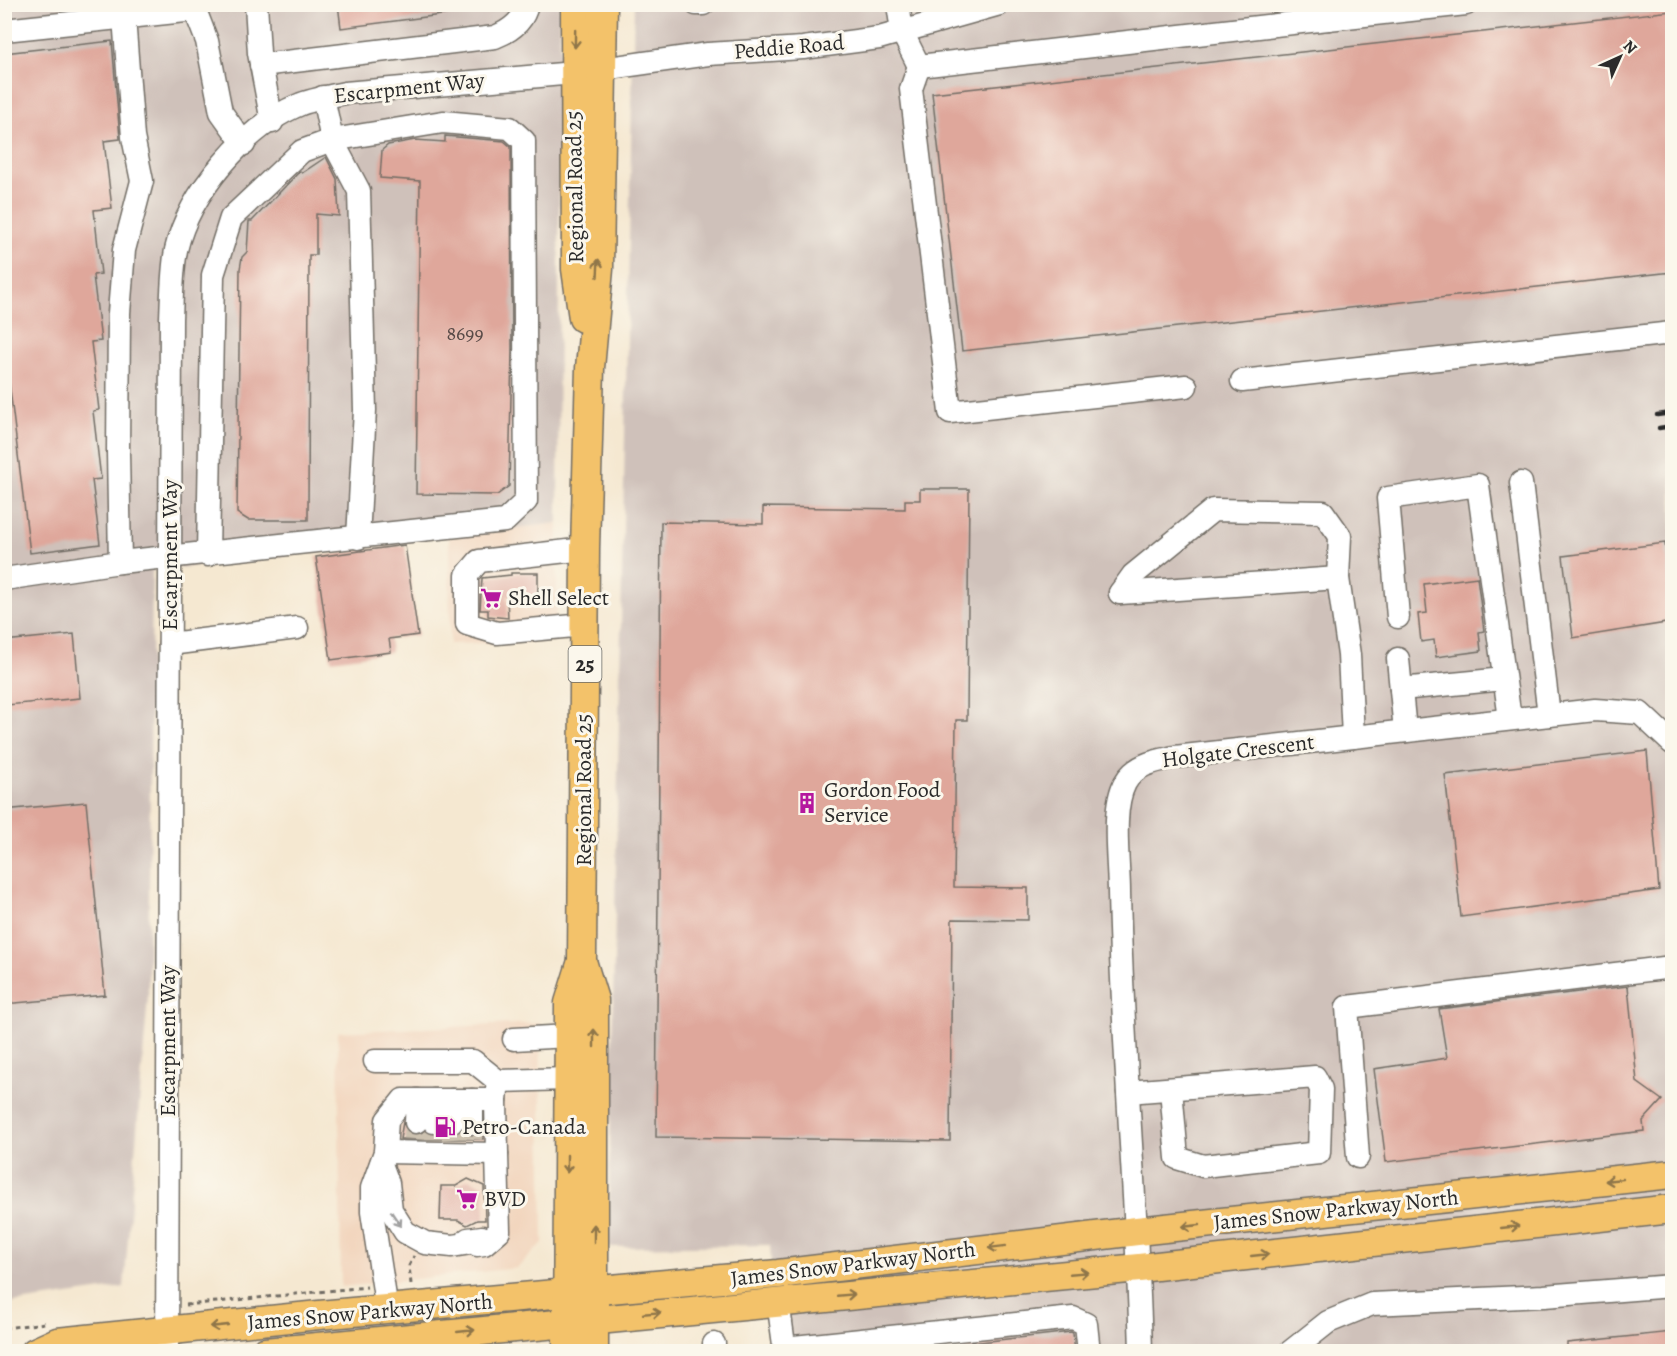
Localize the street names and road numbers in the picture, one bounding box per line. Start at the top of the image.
street label: Peddie Road [732,27,846,67]
street label: Escarpment Way [332,65,486,111]
street label: Regional Road 25 [559,110,591,264]
street label: Escarpment Way [155,479,185,631]
road number: 25 [568,646,602,682]
street label: Regional Road 25 [569,714,599,866]
street label: Holgate Crescent [1160,727,1316,775]
street label: Escarpment Way [153,965,183,1117]
street label: James Snow Parkway North [1212,1182,1460,1238]
street label: James Snow Parkway North [729,1234,977,1294]
street label: James Snow Parkway North [246,1286,494,1338]

